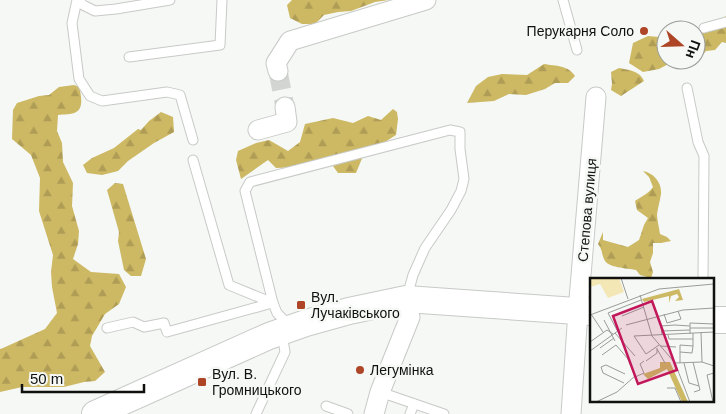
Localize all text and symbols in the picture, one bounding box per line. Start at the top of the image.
north arrow [656,20,706,70]
place label: Перукарня Соло [527,23,634,39]
marker: Перукарня Соло [638,25,650,37]
text: Пн [683,38,704,61]
street label: Степова вулиця [575,158,599,262]
inset map [590,278,714,402]
place label: Вул. Лучаківського [311,289,400,321]
marker: Вул. Лучаківського [295,299,307,311]
scale bar [22,362,145,394]
place label: Легумінка [370,362,434,378]
marker: Легумінка [354,364,366,376]
place label: Вул. В. Громницького [212,366,302,398]
text: 50 m [30,370,63,387]
marker: Вул. В. Громницького [196,376,208,388]

